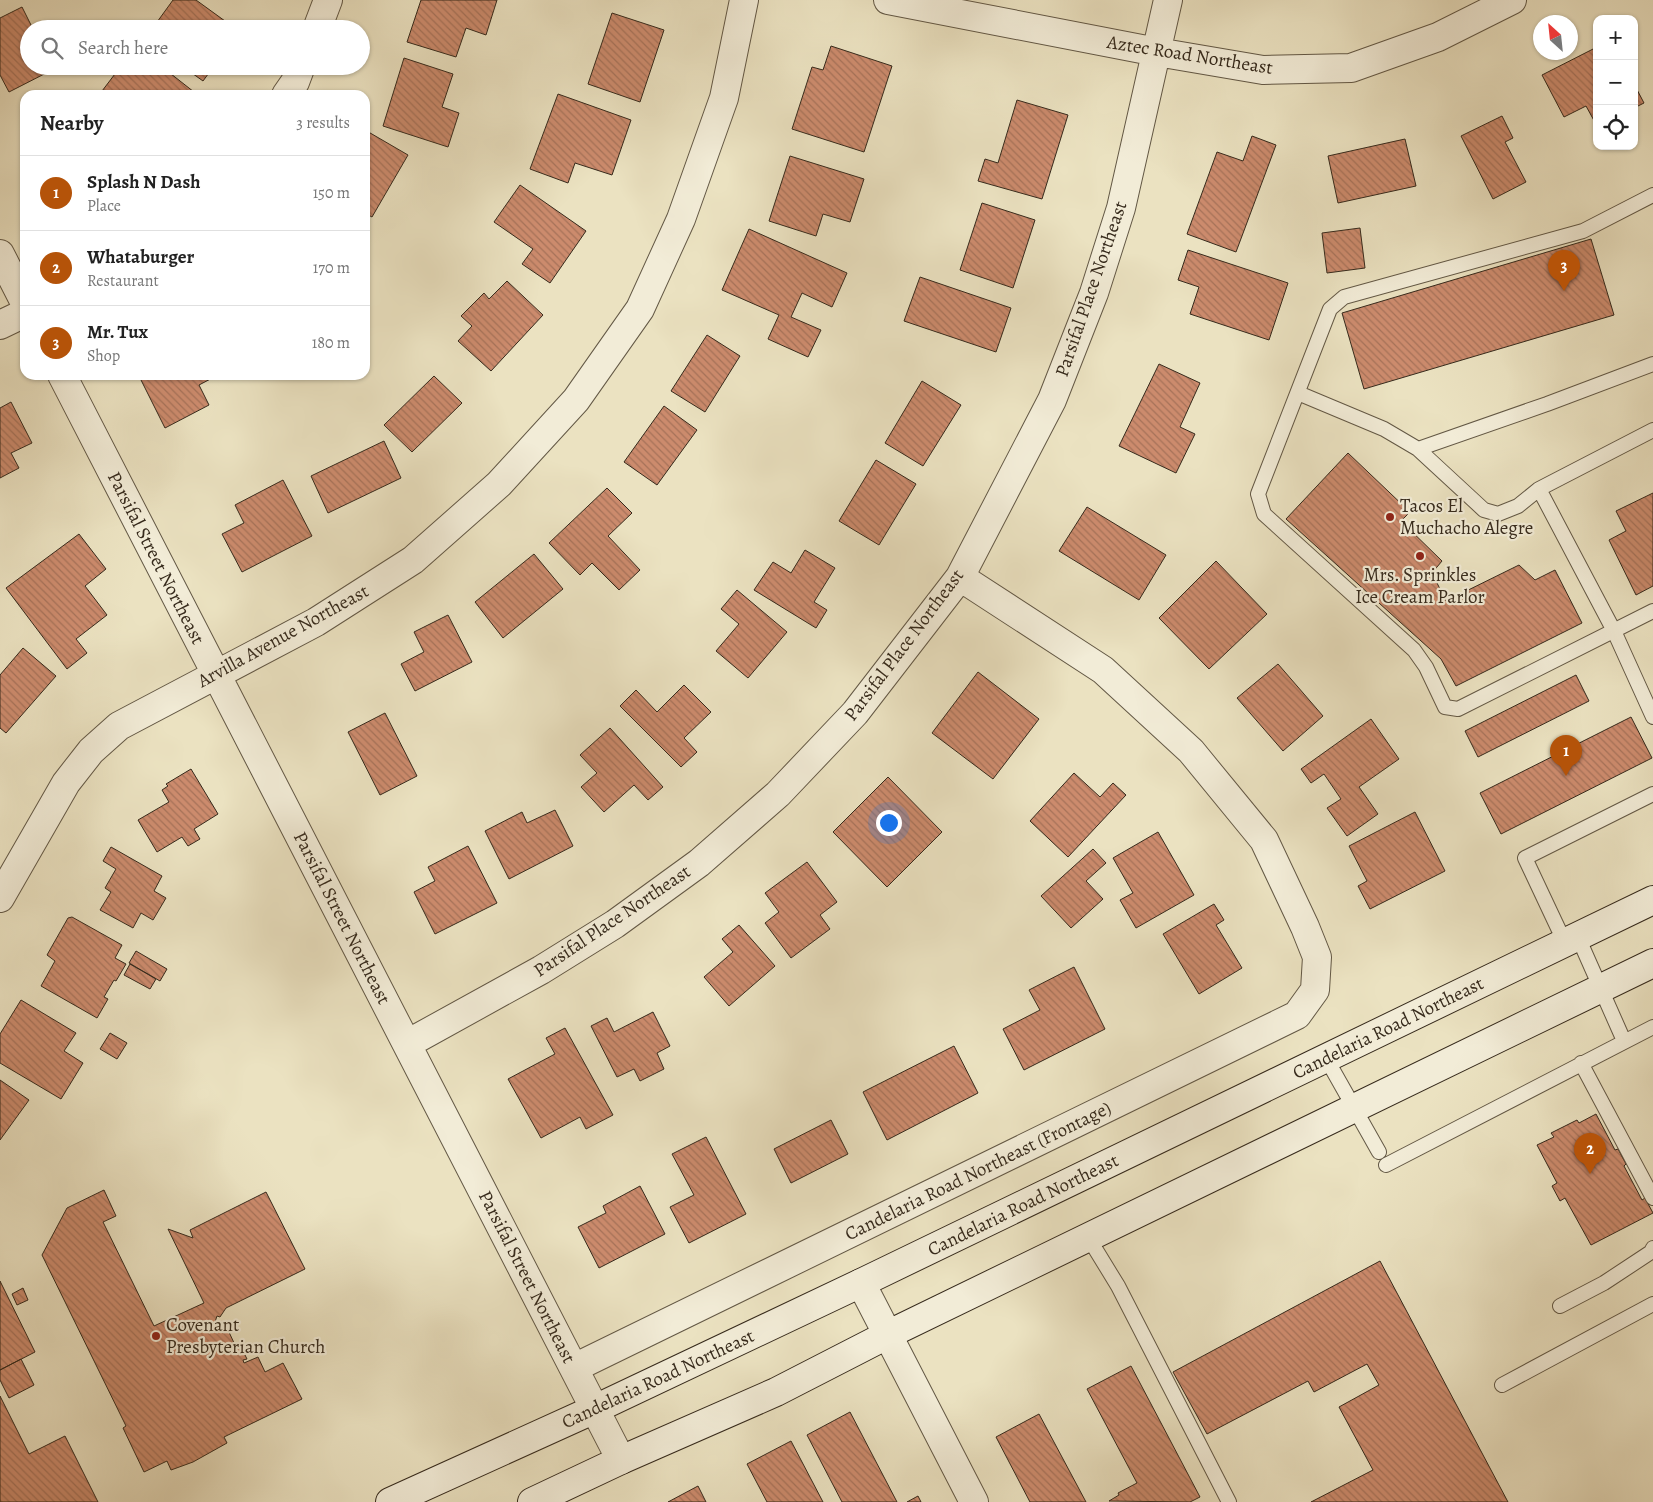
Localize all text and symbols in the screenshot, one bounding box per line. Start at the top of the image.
north arrow [1533,15,1578,60]
map controls [1593,15,1638,150]
button: + [1593,15,1638,60]
search box [20,20,370,75]
street label: Aztec Road Northeast [1104,29,1275,81]
icon: search [38,34,66,62]
text: Search here [78,35,168,61]
button: − [1593,60,1638,105]
button: locate [1593,105,1638,150]
text: Nearby [40,109,103,137]
text: 3 results [296,112,350,134]
text: Splash N Dash [87,169,200,195]
text: 1 [53,182,59,204]
text: 150 m [313,182,350,204]
text: Place [87,195,121,217]
street label: Parsifal Place Northeast [1049,198,1133,380]
text: Whataburger [87,244,194,270]
pin: 3 [1548,250,1580,291]
text: 2 [52,257,60,279]
text: 170 m [313,257,350,279]
text: Restaurant [87,270,159,292]
text: Mr. Tux [87,319,148,345]
text: 3 [53,332,59,354]
text: 180 m [312,332,350,354]
text: Shop [87,345,120,367]
street label: Parsifal Street Northeast [101,467,211,649]
place label: Tacos El Muchacho Alegre [1400,493,1533,541]
marker: Tacos El Muchacho Alegre [1384,511,1396,523]
marker: Mrs. Sprinkles Ice Cream Parlor [1414,550,1426,562]
place label: Mrs. Sprinkles Ice Cream Parlor [1355,562,1485,610]
street label: Parsifal Place Northeast [838,564,970,726]
street label: Arvilla Avenue Northeast [192,578,373,694]
pin: 1 [1550,735,1582,776]
your location [876,810,902,836]
street label: Parsifal Street Northeast [287,827,397,1009]
street label: Parsifal Place Northeast [528,859,696,983]
street label: Candelaria Road Northeast [1288,970,1488,1086]
street label: Candelaria Road Northeast (Frontage) [841,1096,1115,1246]
pin: 2 [1574,1133,1606,1174]
street label: Candelaria Road Northeast [924,1149,1122,1261]
street label: Parsifal Street Northeast [472,1186,582,1368]
place label: Covenant Presbyterian Church [166,1312,325,1360]
street label: Candelaria Road Northeast [557,1323,759,1435]
marker: Covenant Presbyterian Church [150,1330,162,1342]

